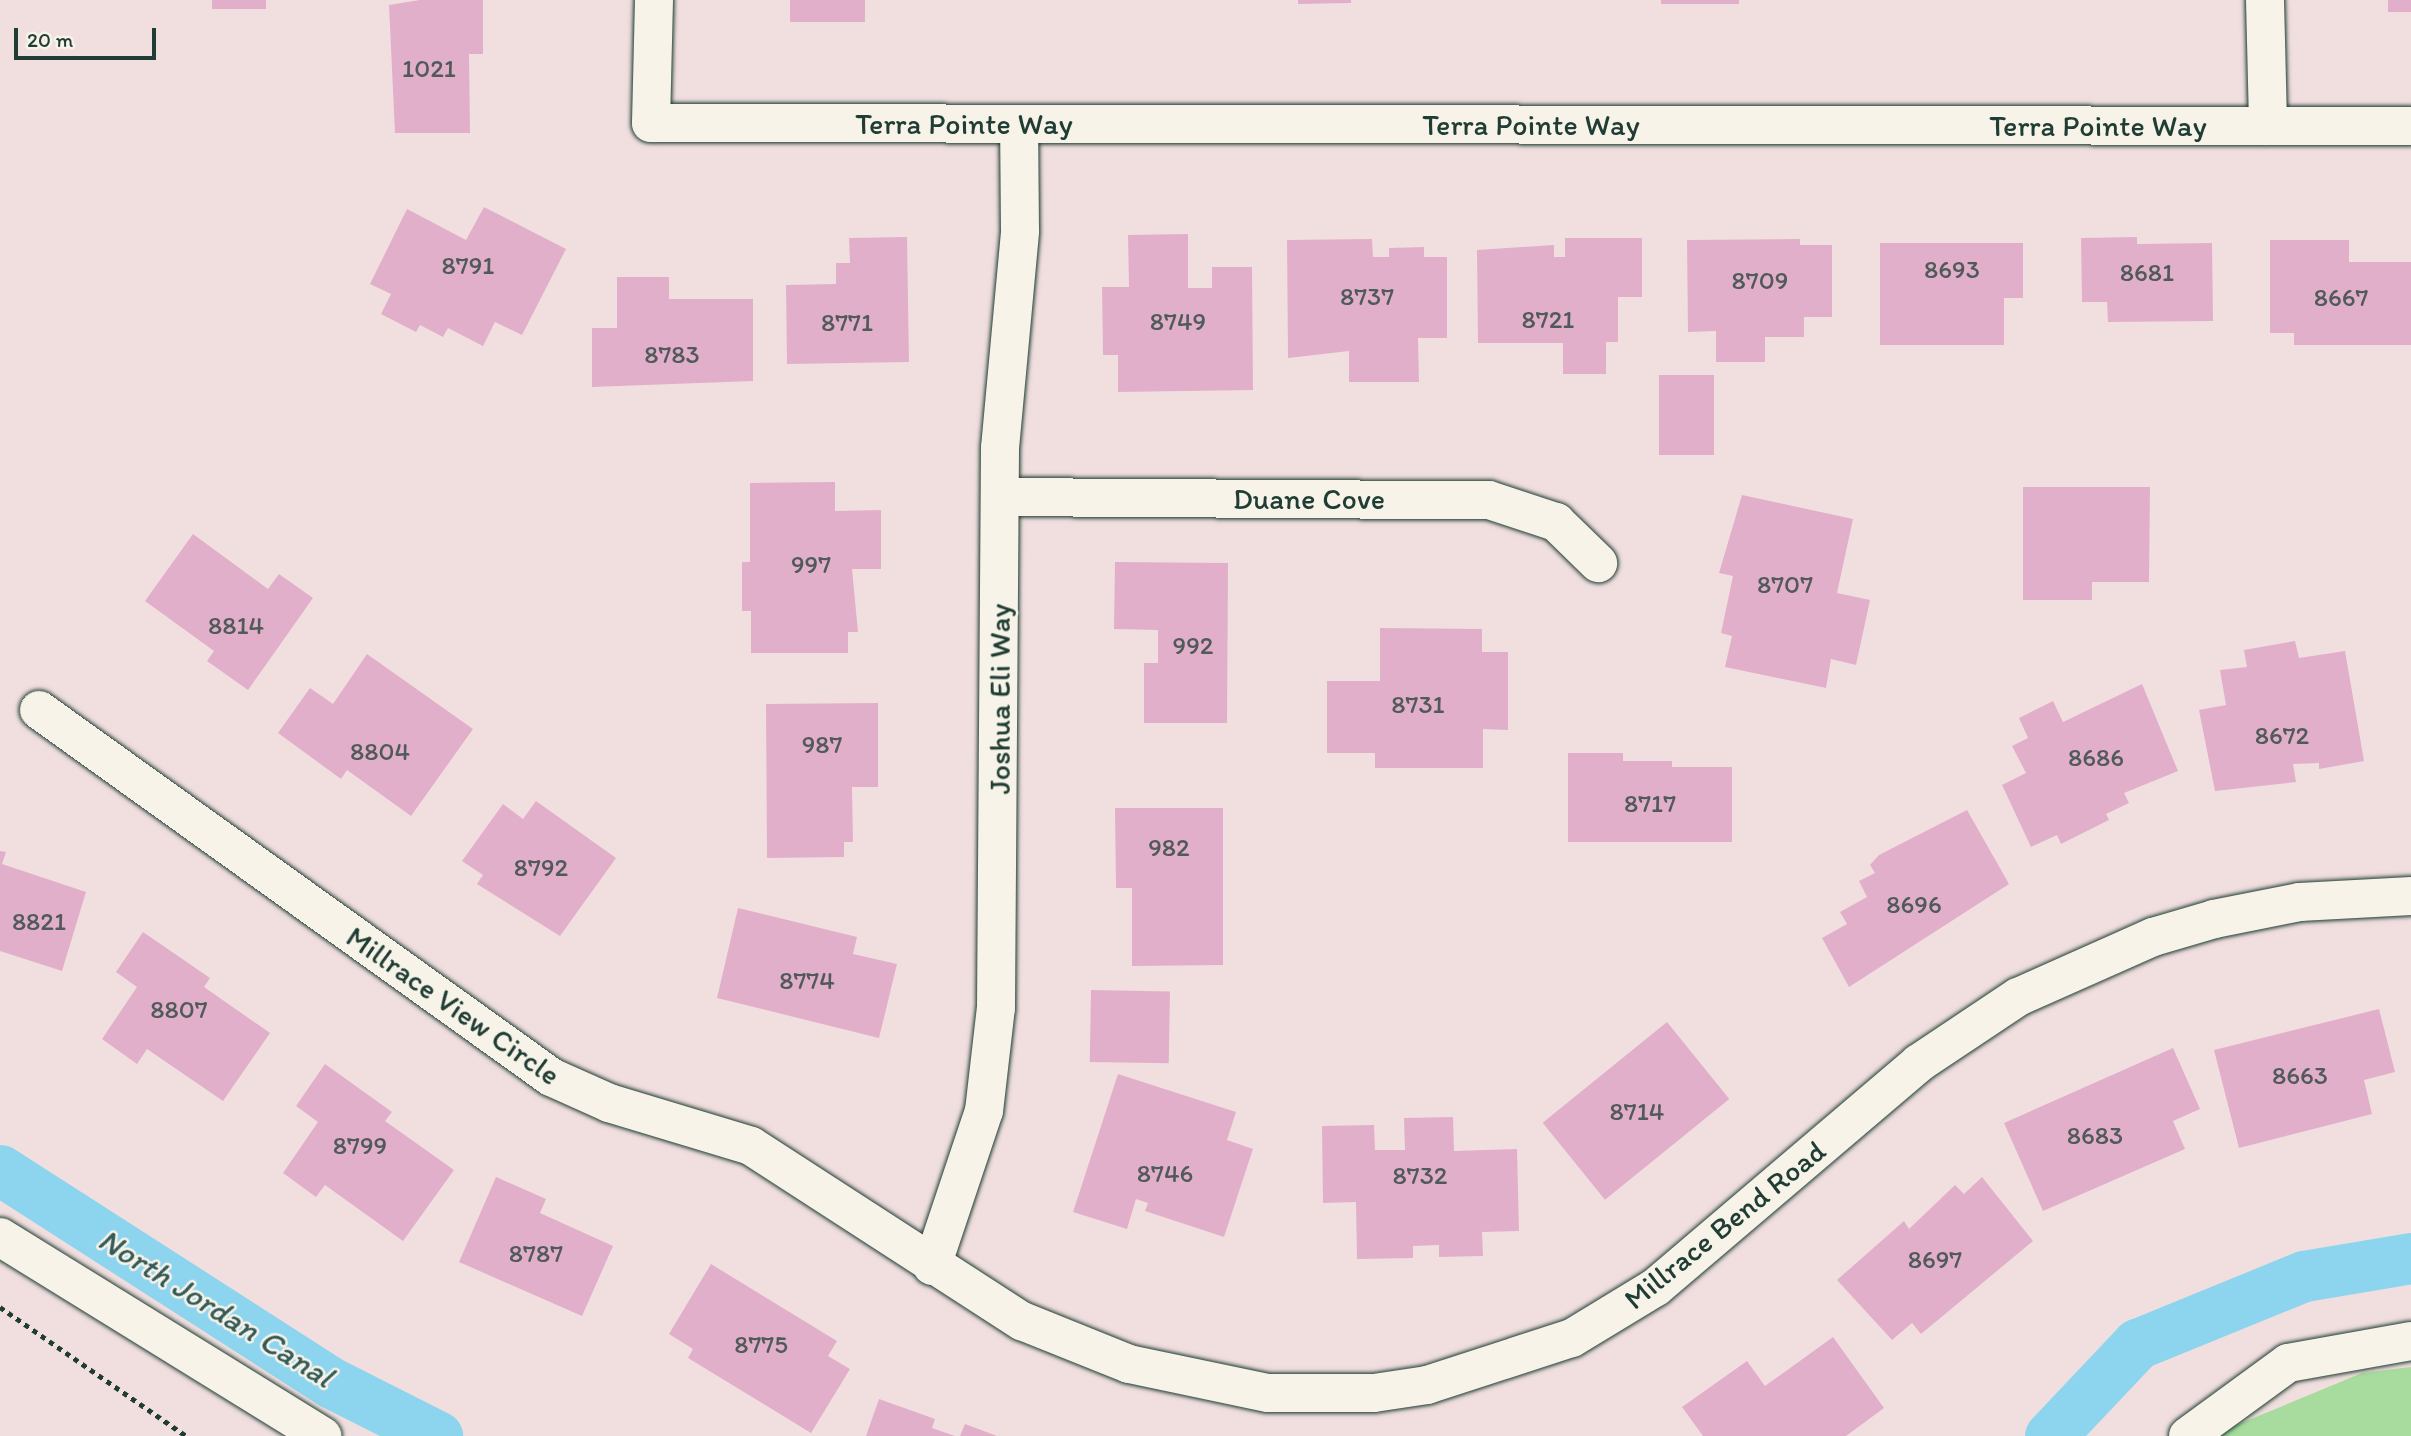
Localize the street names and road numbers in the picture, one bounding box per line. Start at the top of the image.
street label: Terra Pointe Way [856,106,1072,142]
street label: Terra Pointe Way [1423,107,1639,143]
street label: Terra Pointe Way [1990,108,2206,144]
street label: Duane Cove [1233,481,1385,517]
street label: Joshua Eli Way [982,604,1018,794]
street label: Millrace View Circle [339,919,567,1093]
street label: Millrace Bend Road [1617,1133,1833,1317]

